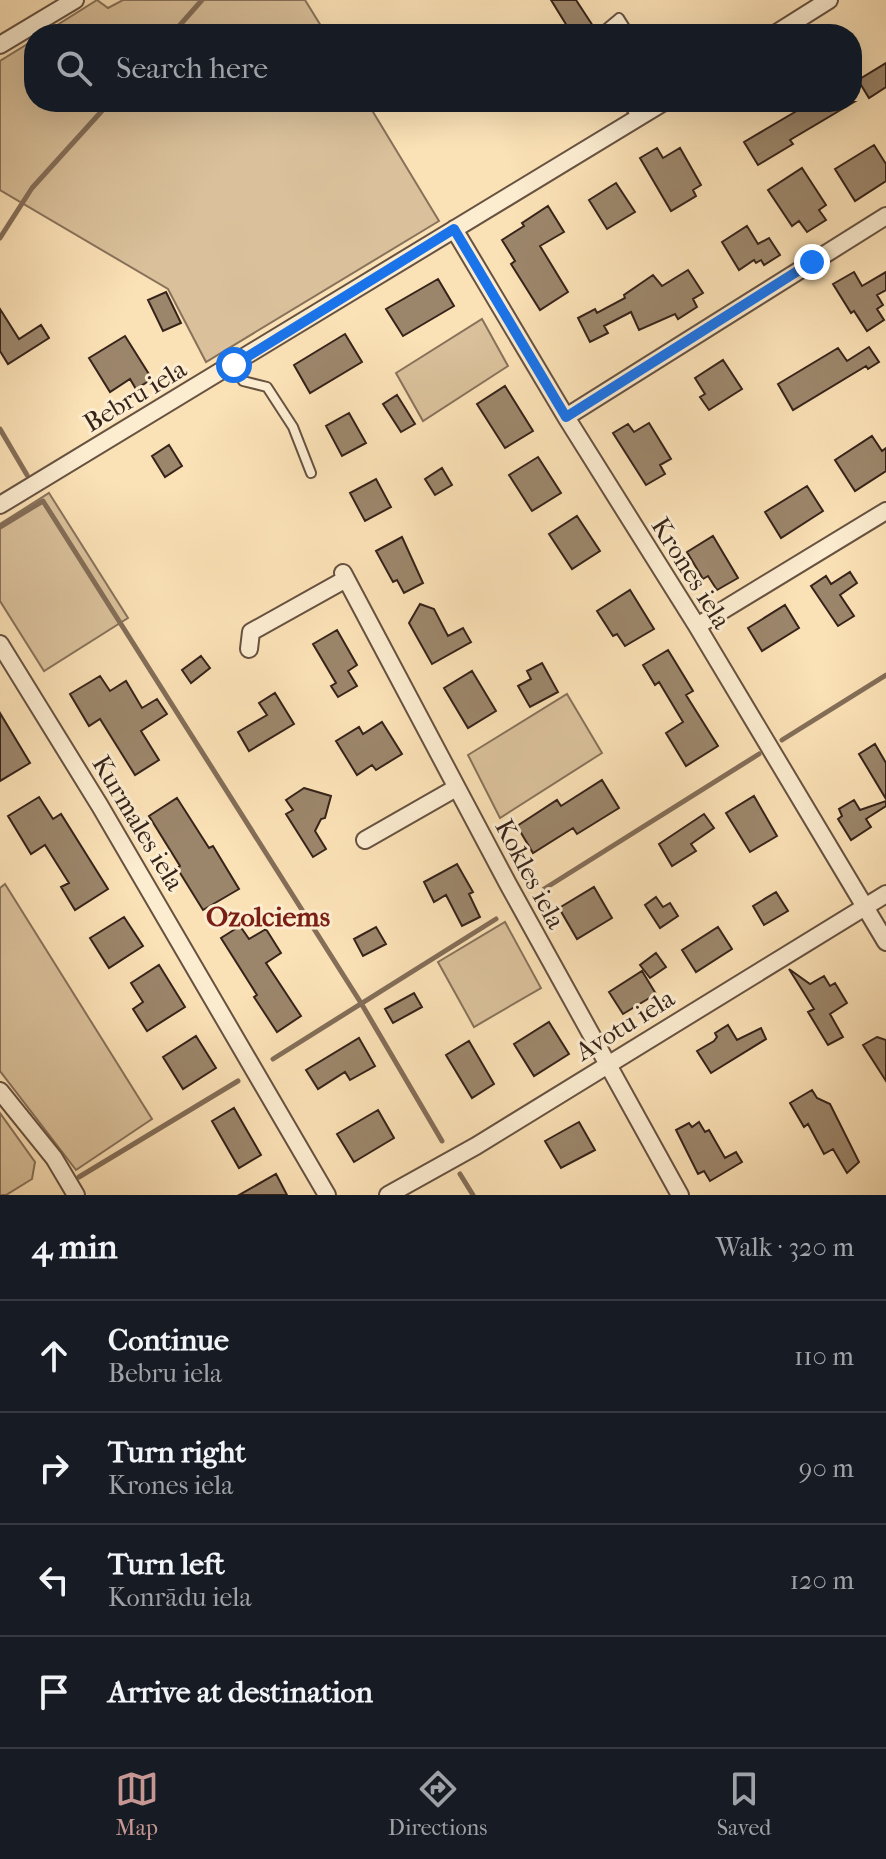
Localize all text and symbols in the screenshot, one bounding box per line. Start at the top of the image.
search box [24,24,862,112]
icon: search [52,46,96,90]
text: Search here [116,51,268,86]
route end [794,244,830,280]
route start [216,347,252,383]
street label: Bebru iela [78,353,193,439]
street label: Krones iela [645,512,738,635]
street label: Kurmales iela [86,750,191,897]
street label: Kokles iela [488,814,572,935]
district label: Ozolciems [206,900,330,933]
street label: Avotu iela [569,982,681,1068]
text: 4 min [32,1227,117,1267]
text: Walk · 320 m [716,1232,854,1263]
text: Continue [108,1323,229,1358]
icon: ahead [32,1334,76,1378]
text: 110 m [794,1341,854,1372]
text: Bebru iela [108,1358,222,1389]
text: Turn right [108,1435,246,1470]
icon: right [32,1446,76,1490]
text: 90 m [799,1453,854,1484]
text: Krones iela [108,1470,233,1501]
text: Turn left [108,1547,225,1582]
icon: left [32,1558,76,1602]
text: 120 m [790,1565,854,1596]
text: Konrādu iela [108,1582,251,1613]
icon: arrive [32,1670,76,1714]
text: Arrive at destination [108,1675,373,1710]
tab: Map [115,1767,159,1841]
tab: Directions [388,1767,487,1841]
tab: Saved [717,1767,771,1841]

